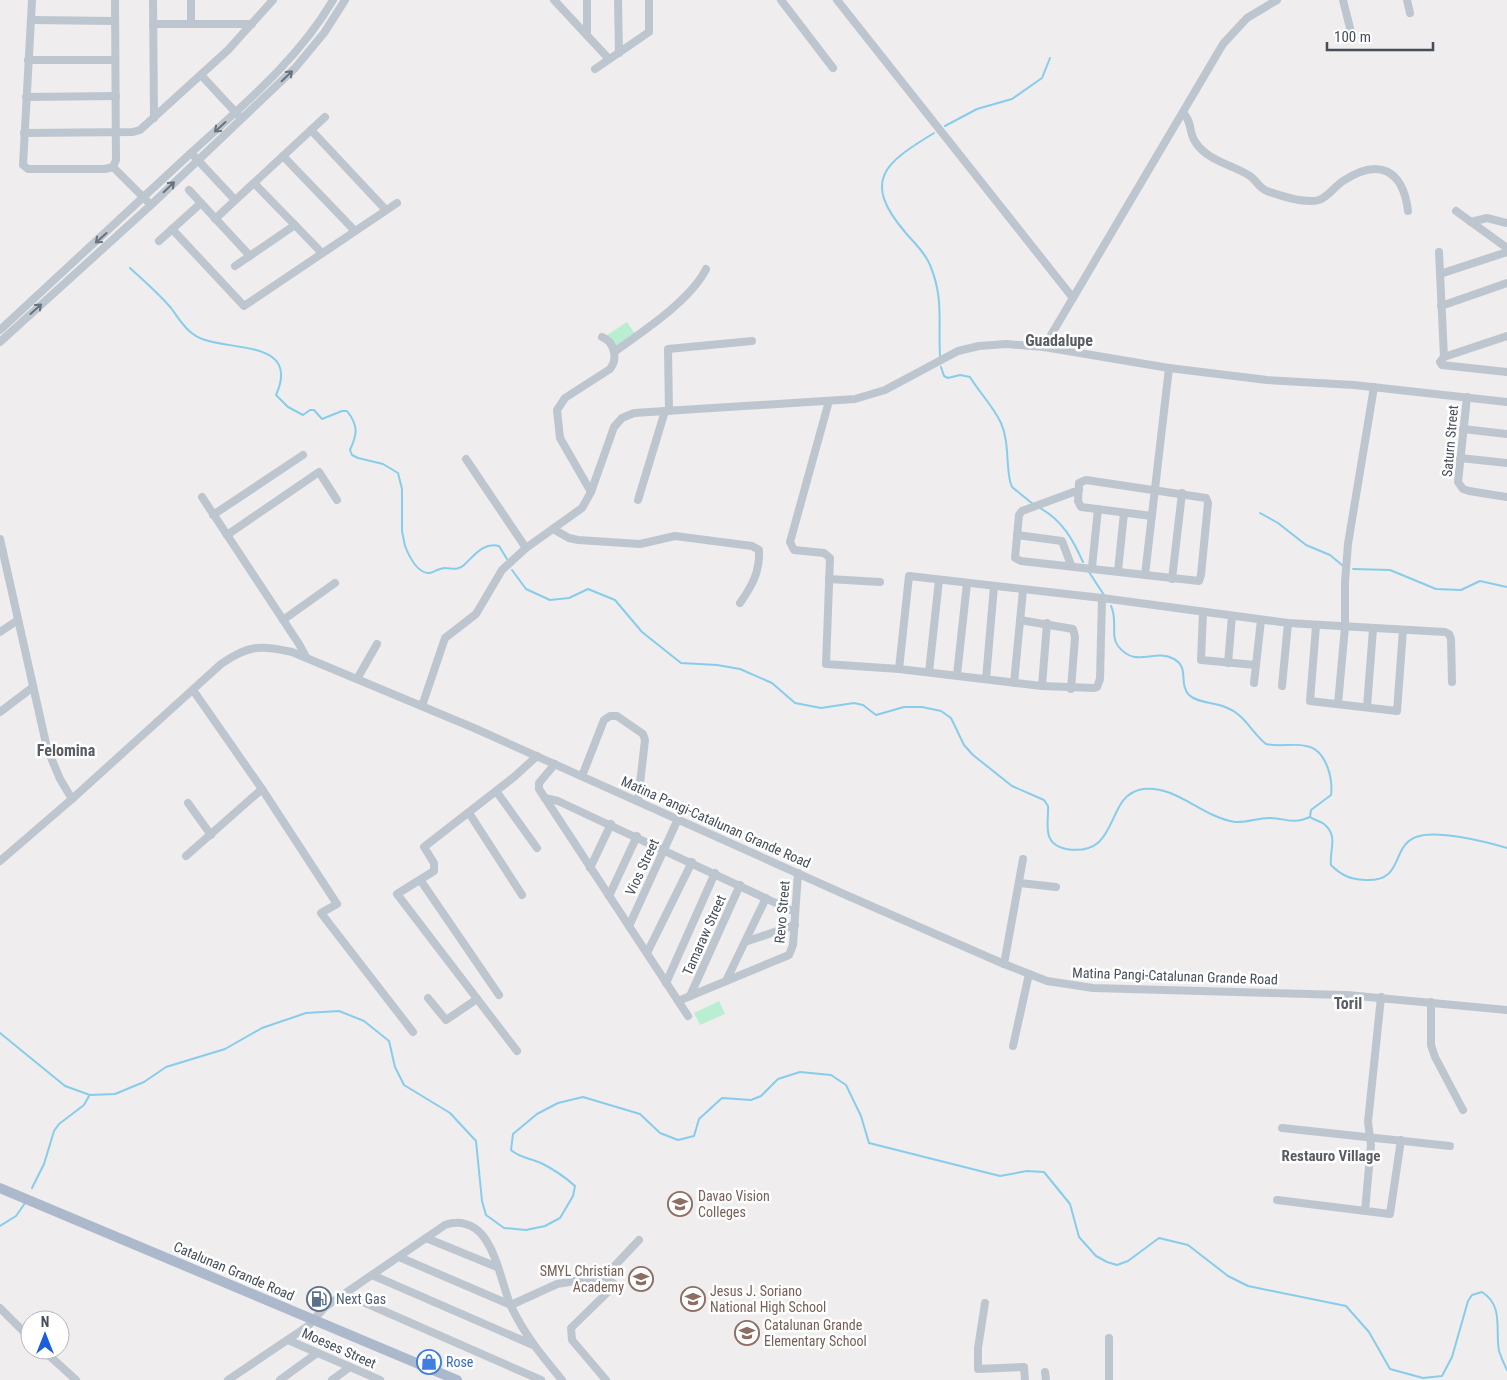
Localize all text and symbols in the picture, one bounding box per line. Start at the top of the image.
scale bar [1327,20,1433,52]
text: 100 m [1334,28,1371,46]
one-way arrow [281,70,293,82]
one-way arrow [213,121,226,133]
one-way arrow [163,181,175,194]
one-way arrow [94,232,107,244]
one-way arrow [30,303,43,315]
district label: Guadalupe [1025,331,1093,350]
street label: Saturn Street [1439,404,1461,478]
district label: Felomina [37,741,96,760]
street label: Matina Pangi-Catalunan Grande Road [619,773,813,871]
street label: Vios Street [622,836,662,898]
street label: Revo Street [771,880,793,944]
street label: Tamaraw Street [679,892,729,978]
street label: Matina Pangi-Catalunan Grande Road [1072,964,1278,988]
district label: Toril [1334,994,1362,1013]
district label: Restauro Village [1282,1147,1380,1165]
place label: Davao Vision Colleges [698,1188,770,1220]
school or university icon: Davao Vision Colleges [667,1191,693,1217]
street label: Catalunan Grande Road [171,1238,297,1304]
place label: SMYL Christian Academy [540,1263,624,1295]
school or university icon: SMYL Christian Academy [628,1266,654,1292]
place label: Jesus J. Soriano National High School [710,1283,826,1315]
fuel station icon: Next Gas [306,1286,332,1312]
school or university icon: Jesus J. Soriano National High School [680,1286,706,1312]
place label: Next Gas [336,1291,386,1307]
north arrow [20,1310,70,1360]
text: N [41,1314,49,1330]
place label: Catalunan Grande Elementary School [764,1317,867,1349]
school or university icon: Catalunan Grande Elementary School [734,1320,760,1346]
street label: Moeses Street [299,1325,379,1371]
shop icon: Rose [416,1349,442,1375]
place label: Rose [446,1354,474,1370]

